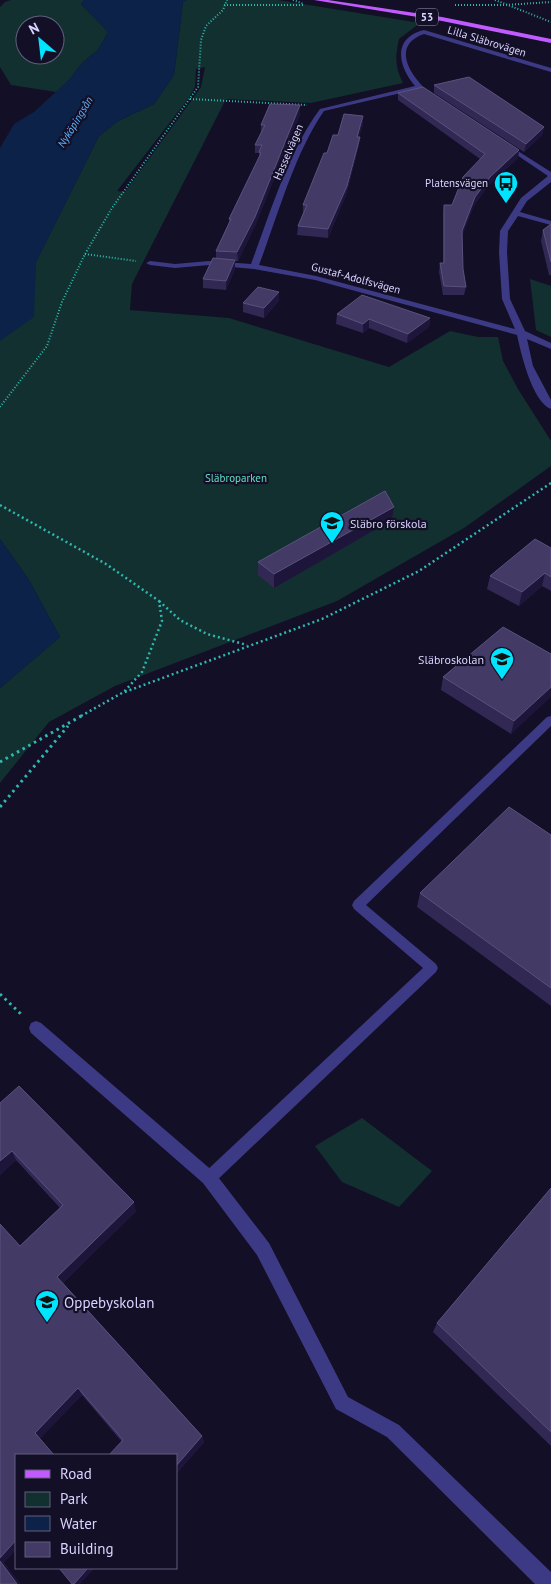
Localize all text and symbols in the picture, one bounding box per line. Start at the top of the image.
road number: 53 [416,8,438,26]
north arrow [15,15,65,65]
text: N [26,18,42,39]
street label: Lilla Släbrovägen [446,22,528,60]
water label: Nyköpingsån [54,94,96,150]
street label: Hasselvägen [270,122,306,182]
bus stop icon: Platensvägen [493,170,519,204]
place label: Platensvägen [425,176,488,190]
street label: Gustaf-Adolfsvägen [310,259,402,297]
park label: Släbroparken [205,471,267,485]
school or university icon: Släbro förskola [319,510,345,544]
place label: Släbro förskola [350,516,427,531]
school or university icon: Släbroskolan [489,646,515,680]
place label: Släbroskolan [418,652,484,667]
school or university icon: Oppebyskolan [34,1289,60,1323]
place label: Oppebyskolan [64,1293,154,1312]
legend [15,1454,178,1569]
text: Road [60,1464,92,1483]
text: Park [60,1489,88,1508]
text: Water [60,1514,97,1533]
text: Building [60,1539,114,1558]

